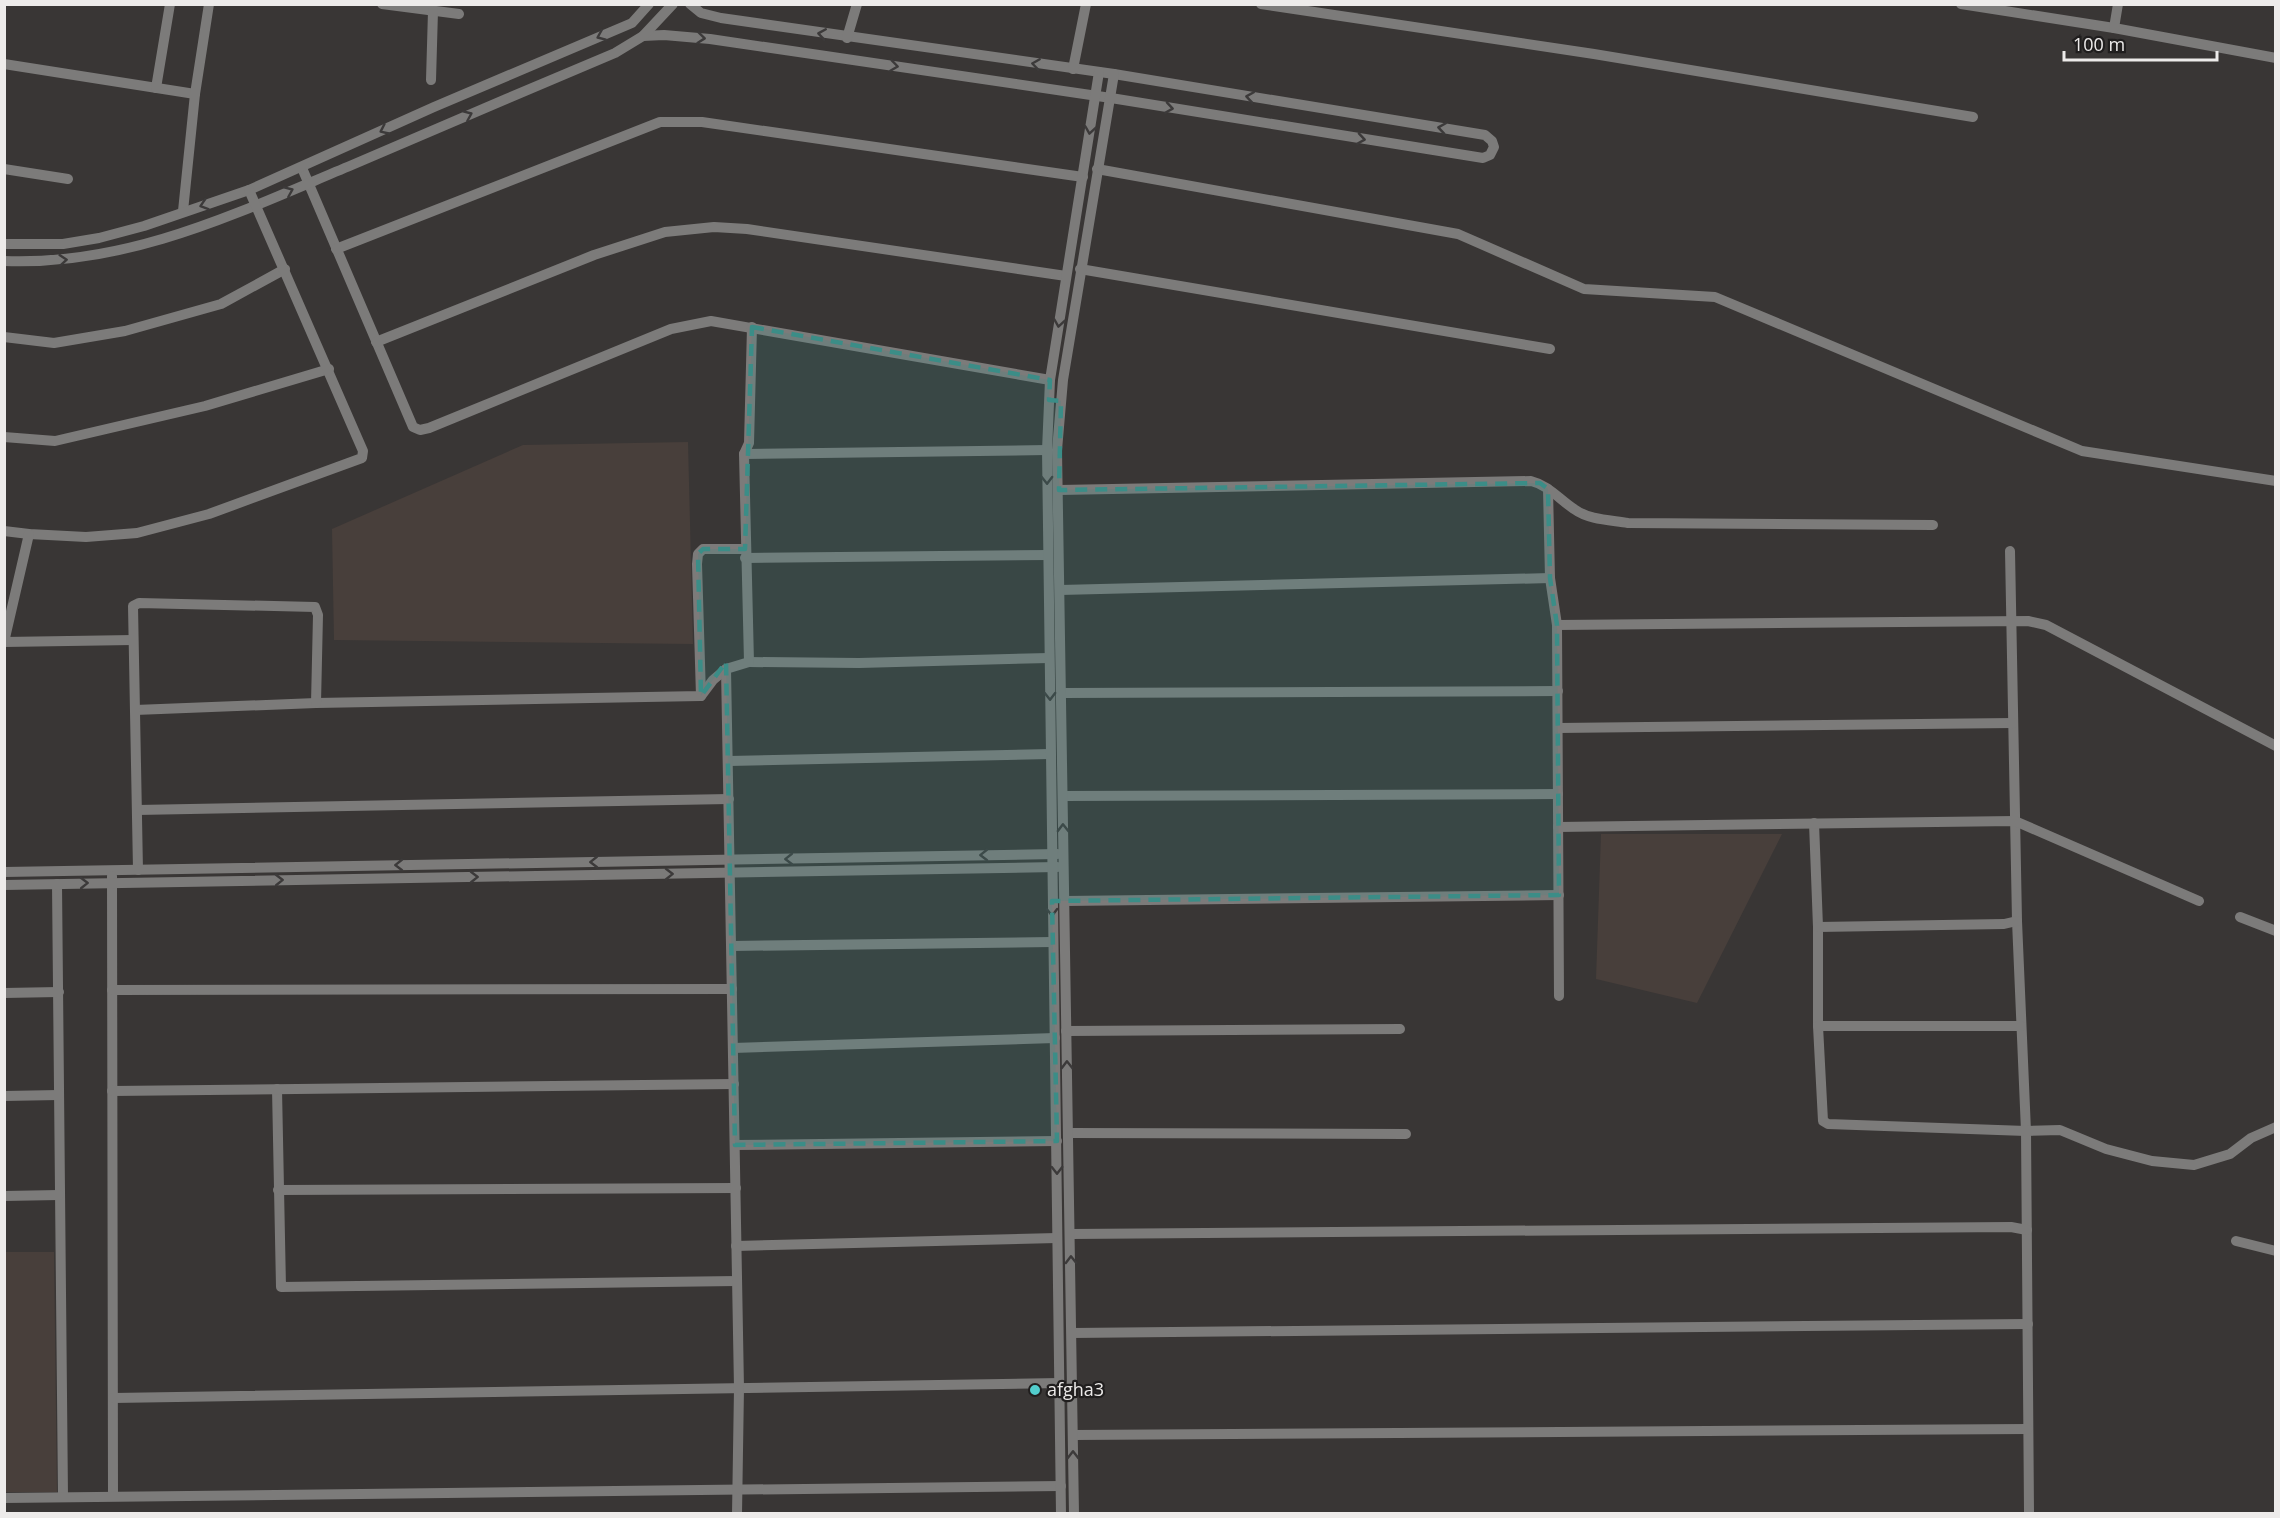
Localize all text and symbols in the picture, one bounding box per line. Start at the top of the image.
scale bar [2064,24,2217,62]
one-way arrow [817,28,826,40]
one-way arrow [596,29,607,41]
one-way arrow [696,31,705,43]
text: 100 m [2073,32,2125,56]
one-way arrow [1031,58,1040,70]
one-way arrow [889,59,898,71]
one-way arrow [1245,91,1255,103]
one-way arrow [1164,101,1173,113]
one-way arrow [462,110,473,122]
one-way arrow [379,122,390,134]
one-way arrow [1438,123,1447,135]
one-way arrow [1085,126,1097,135]
one-way arrow [1357,132,1366,144]
one-way arrow [282,186,293,198]
one-way arrow [199,197,210,210]
one-way arrow [58,254,67,267]
one-way arrow [1053,317,1066,327]
one-way arrow [1041,476,1054,485]
one-way arrow [1043,692,1056,701]
one-way arrow [1057,824,1069,833]
one-way arrow [980,849,989,861]
one-way arrow [785,852,794,865]
one-way arrow [590,856,599,868]
one-way arrow [395,859,404,871]
one-way arrow [664,867,673,880]
one-way arrow [469,871,478,883]
one-way arrow [274,874,283,886]
one-way arrow [79,877,88,889]
one-way arrow [1046,908,1058,917]
one-way arrow [1061,1061,1073,1070]
one-way arrow [1051,1166,1063,1175]
one-way arrow [1065,1256,1077,1265]
place label: afgha3 [1047,1377,1104,1401]
marker: afgha3 [1028,1383,1042,1397]
one-way arrow [1067,1451,1079,1460]

